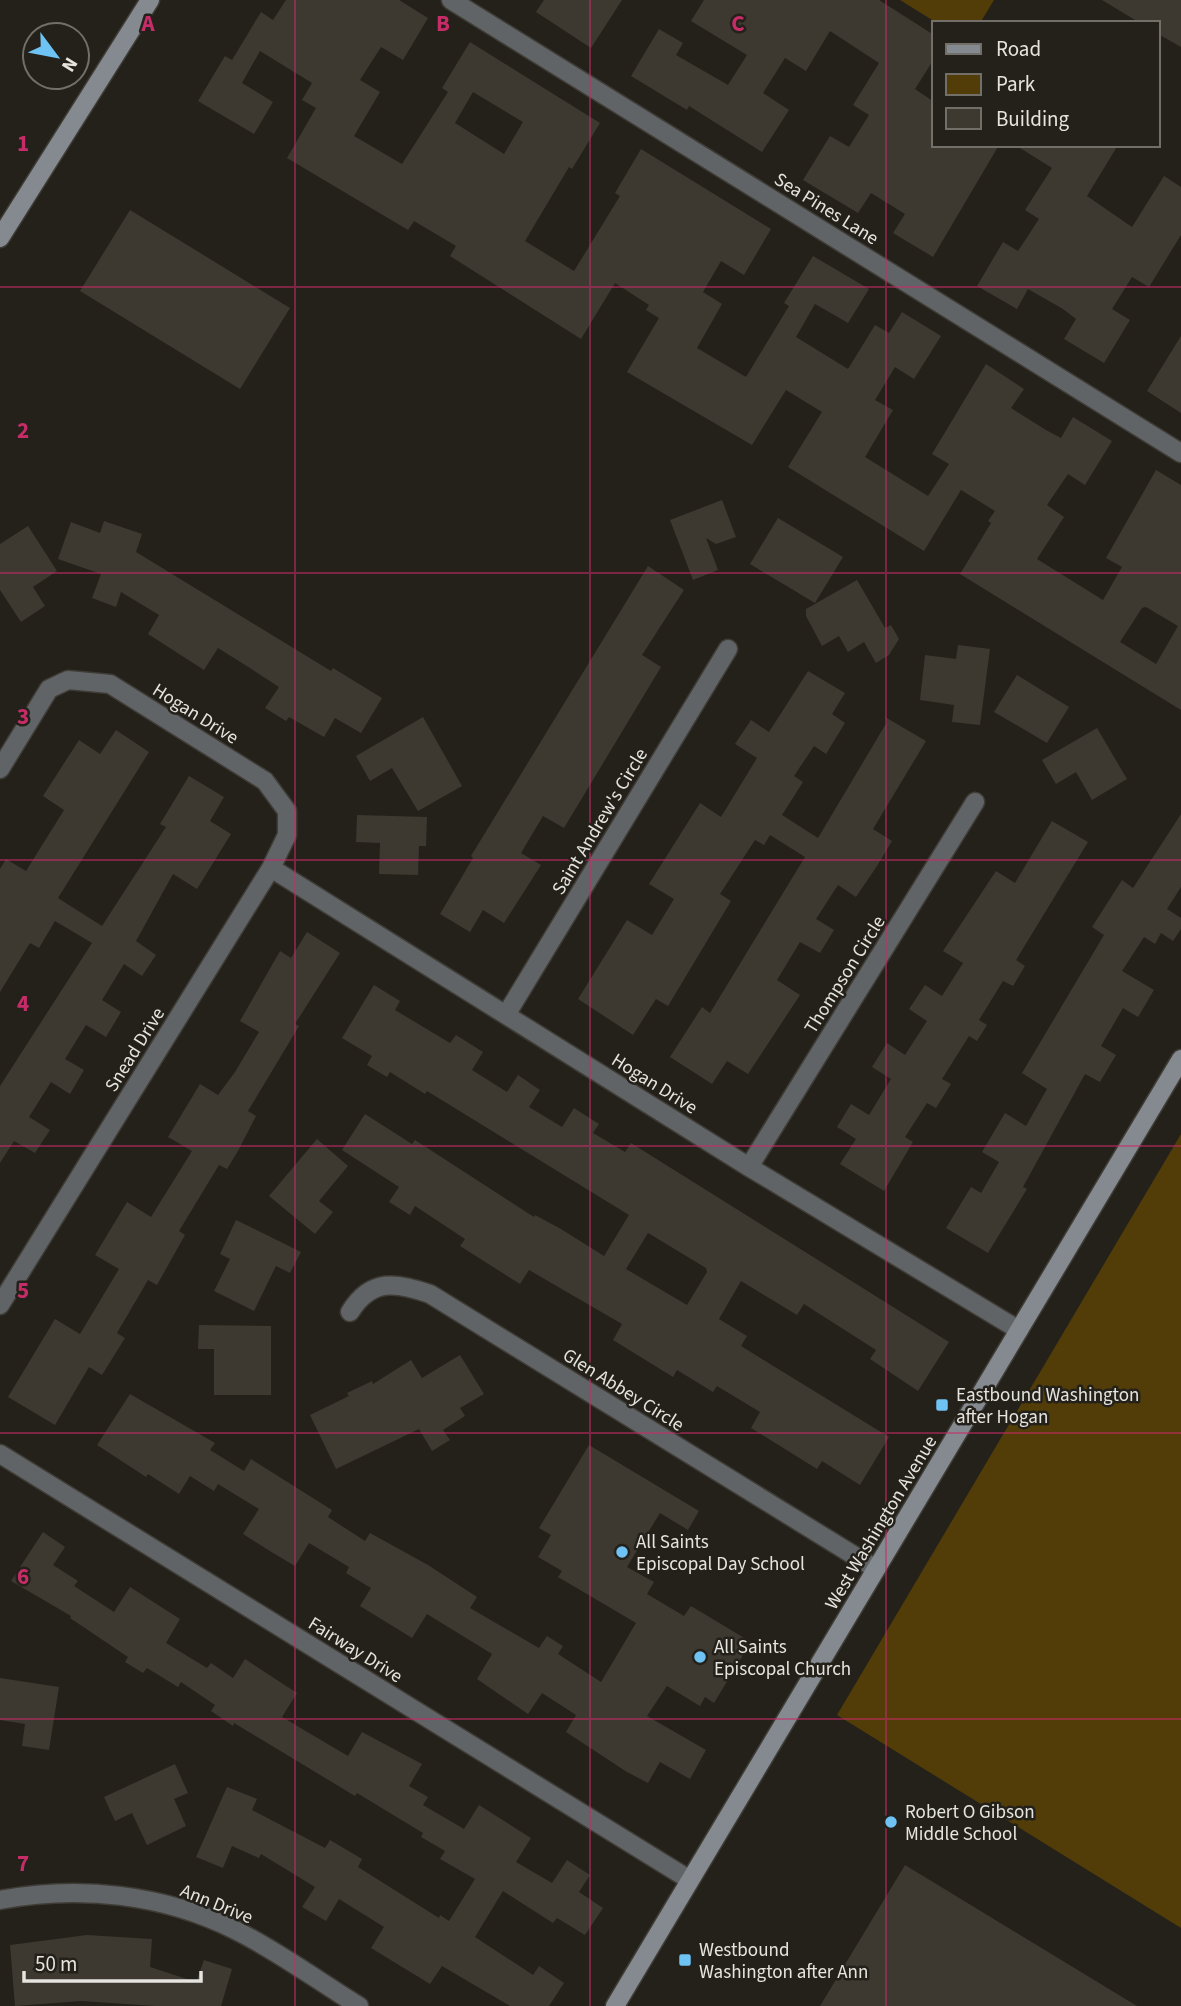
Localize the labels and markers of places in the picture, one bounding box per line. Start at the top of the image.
place label: Eastbound Washington after Hogan [956,1382,1139,1431]
marker: Eastbound Washington after Hogan [934,1397,950,1413]
place label: All Saints Episcopal Day School [636,1529,805,1578]
marker: All Saints Episcopal Day School [614,1544,630,1560]
place label: All Saints Episcopal Church [714,1634,851,1683]
marker: All Saints Episcopal Church [692,1649,708,1665]
place label: Robert O Gibson Middle School [905,1799,1035,1848]
marker: Robert O Gibson Middle School [883,1814,899,1830]
place label: Westbound Washington after Ann [699,1937,868,1986]
marker: Westbound Washington after Ann [677,1952,693,1968]

